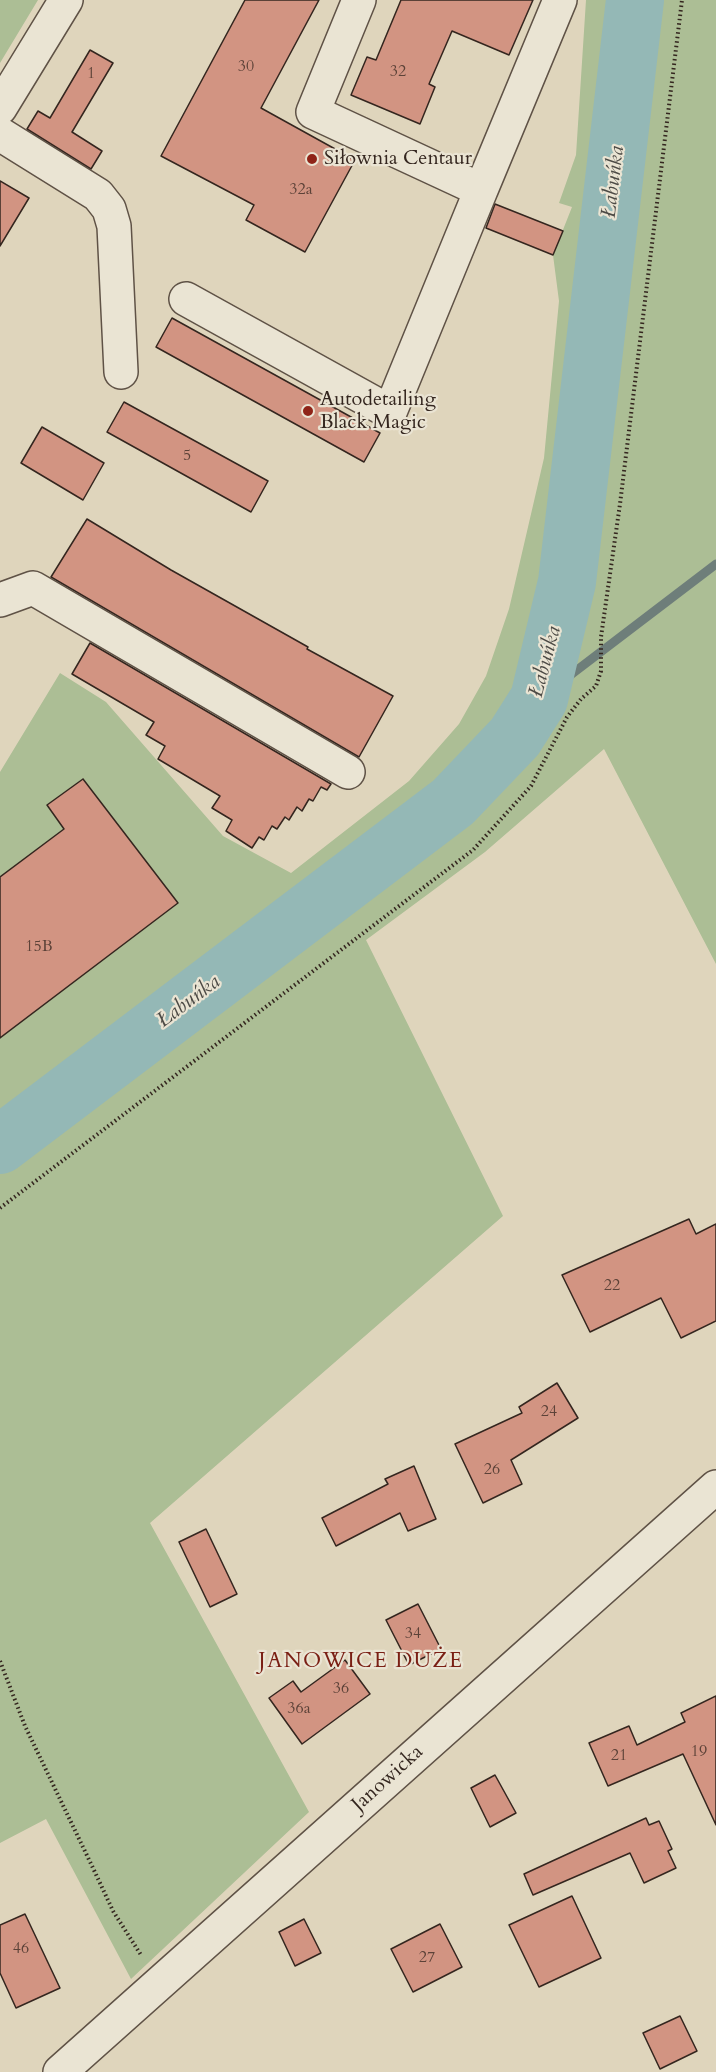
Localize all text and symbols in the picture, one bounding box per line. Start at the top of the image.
house number: 30 [238,57,254,77]
house number: 32 [390,62,406,82]
house number: 1 [87,64,95,84]
water label: Łabuńka [597,144,631,220]
place label: Siłownia Centaur [324,147,472,171]
marker: Siłownia Centaur [305,152,319,166]
house number: 32a [289,180,313,200]
place label: Autodetailing Black Magic [320,388,436,435]
marker: Autodetailing Black Magic [301,404,315,418]
house number: 5 [183,446,191,466]
water label: Łabuńka [524,624,568,700]
house number: 15B [25,937,53,957]
water label: Łabuńka [152,970,226,1034]
house number: 22 [604,1276,620,1296]
house number: 24 [541,1402,557,1422]
house number: 26 [484,1460,500,1480]
house number: 34 [405,1624,421,1644]
district label: JANOWICE DUŻE [259,1649,463,1675]
house number: 36 [333,1679,349,1699]
house number: 36a [287,1699,311,1719]
street label: Janowicka [347,1741,429,1817]
house number: 19 [691,1742,707,1762]
house number: 21 [611,1746,627,1766]
house number: 46 [13,1939,29,1959]
house number: 27 [419,1948,435,1968]

